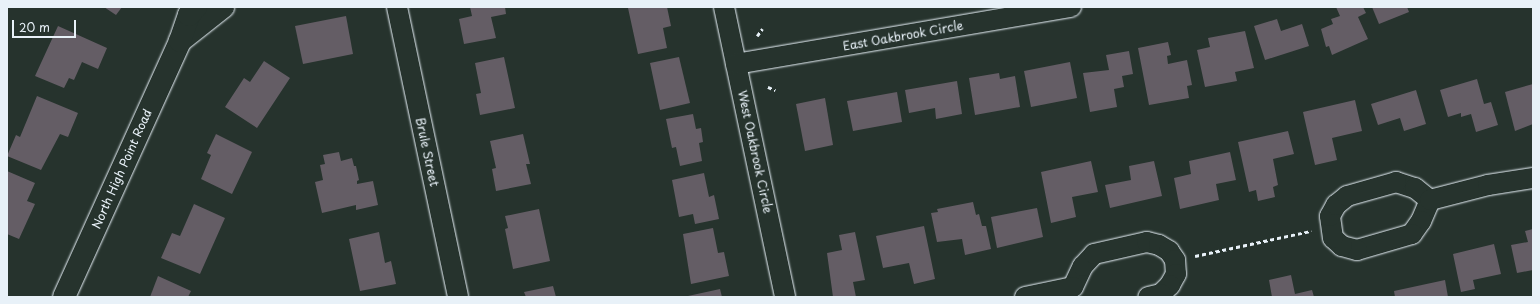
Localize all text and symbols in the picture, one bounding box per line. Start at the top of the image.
scale bar [14,12,78,38]
text: 20 m [19,18,50,36]
street label: East Oakbrook Circle [841,18,965,54]
street label: West Oakbrook Circle [735,89,775,215]
street label: North High Point Road [89,107,155,231]
street label: Brule Street [413,116,441,188]

